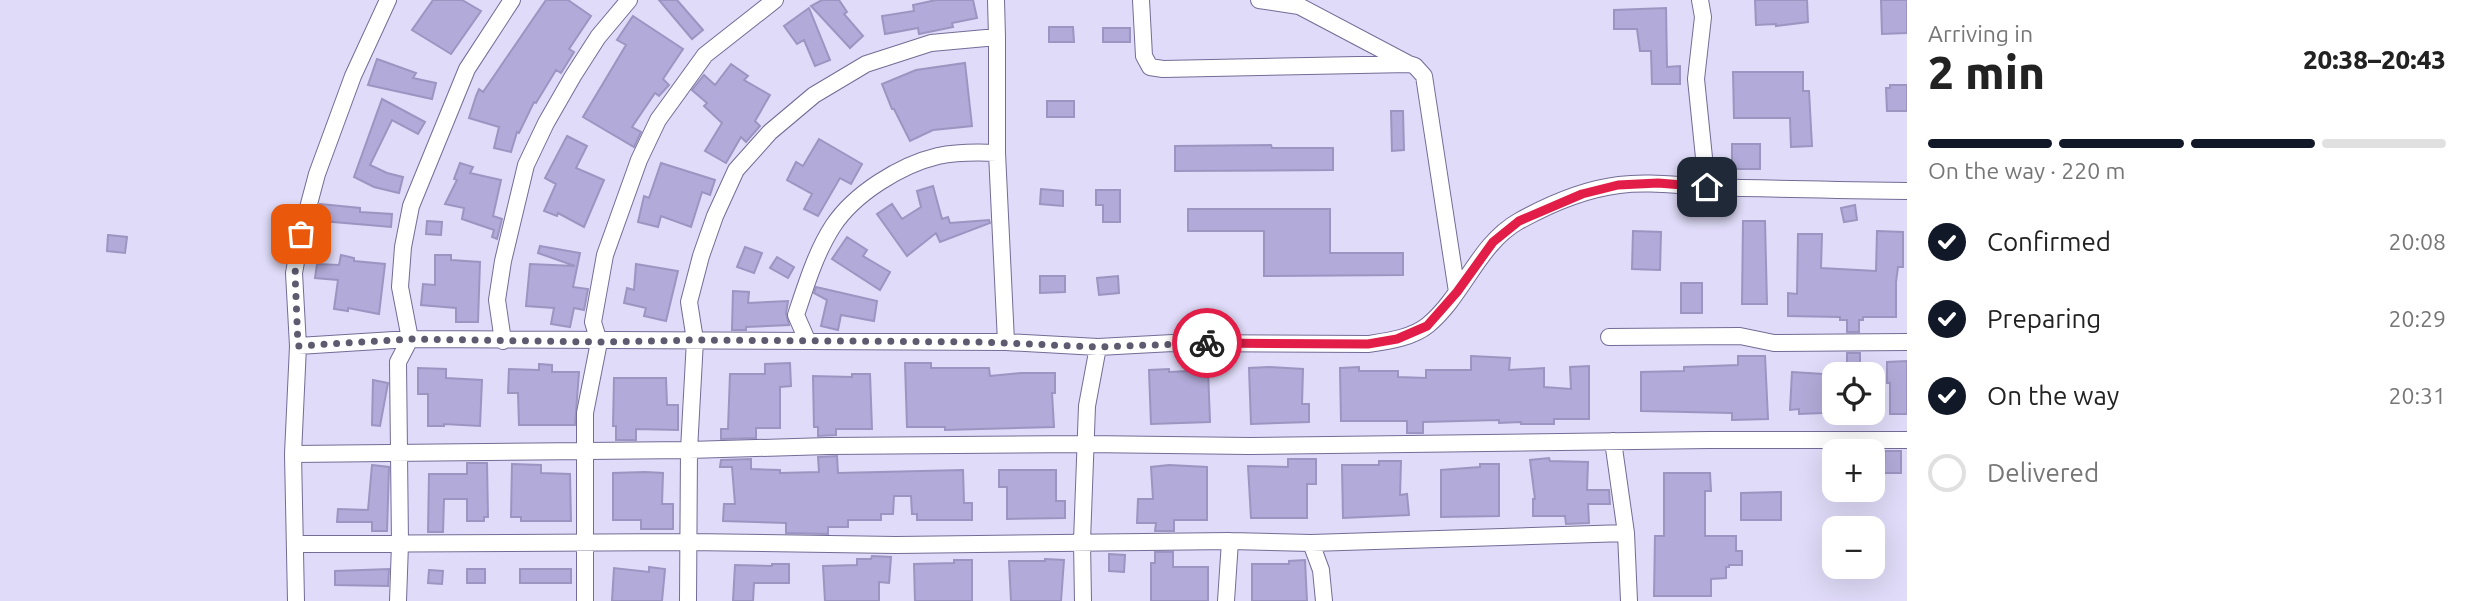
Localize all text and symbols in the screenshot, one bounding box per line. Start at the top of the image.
text: Arriving in [1928,21,2033,46]
text: 20:38–20:43 [2303,45,2446,74]
text: 2 min [1928,46,2045,98]
pin [1677,157,1737,217]
text: On the way · 220 m [1928,158,2125,183]
icon: home [1688,168,1726,206]
pin [271,204,331,264]
icon: bag [282,215,320,253]
icon: check [1928,223,1966,261]
text: Confirmed [1987,227,2111,256]
text: 20:08 [2388,229,2446,254]
icon: check [1928,300,1966,338]
text: Preparing [1987,304,2101,333]
text: 20:29 [2388,306,2446,331]
courier [1172,308,1242,378]
icon: bike [1188,324,1226,362]
map controls [1822,362,1885,579]
button: locate [1822,362,1885,425]
icon: check [1928,377,1966,415]
text: On the way [1987,381,2119,410]
text: 20:31 [2388,383,2446,408]
button: + [1822,439,1885,502]
text: Delivered [1987,458,2099,487]
button: − [1822,516,1885,579]

